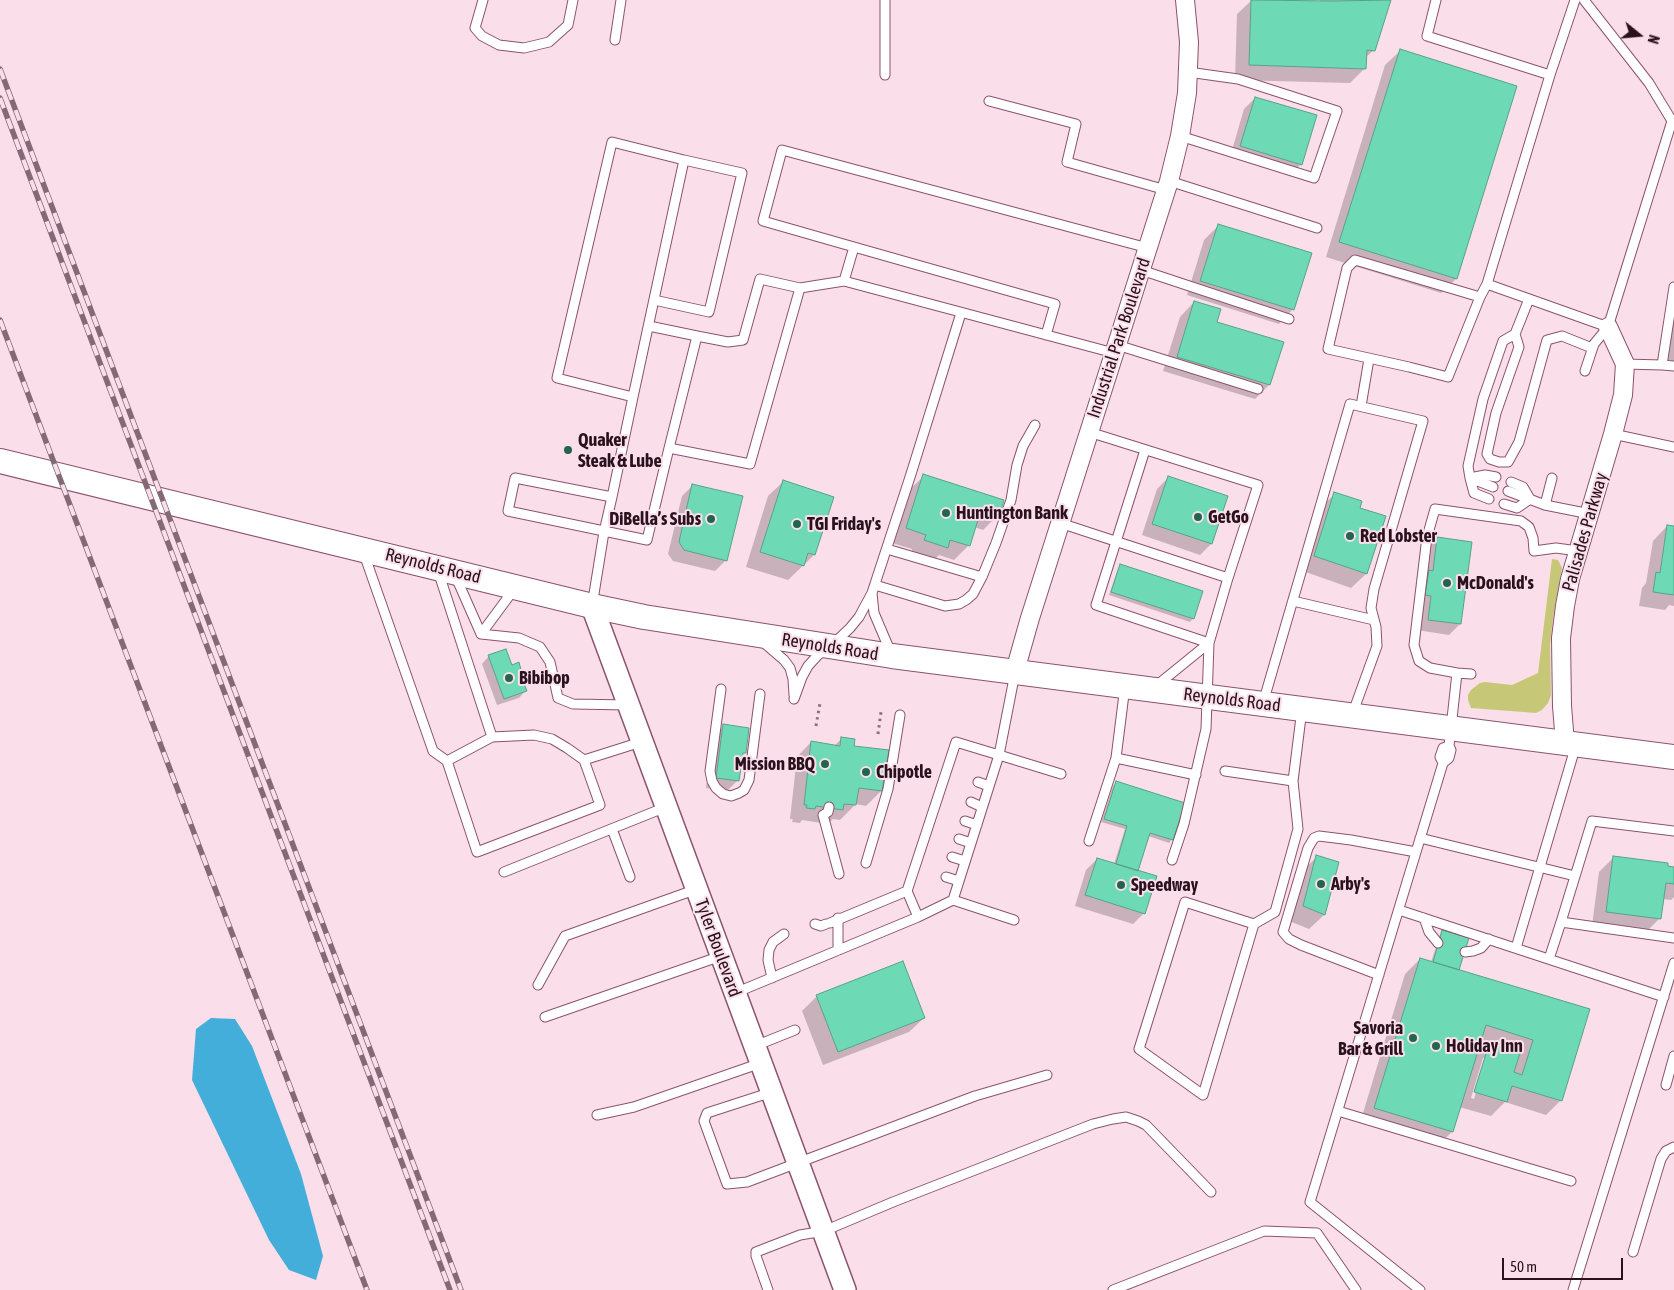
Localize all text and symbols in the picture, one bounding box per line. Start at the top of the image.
north arrow [1614,10,1664,60]
text: N [1644,33,1662,46]
street label: Industrial Park Boulevard [1083,255,1155,421]
place label: Quaker Steak & Lube [578,429,662,472]
marker: Quaker Steak & Lube [562,444,574,456]
street label: Palisades Parkway [1558,470,1612,594]
place label: Huntington Bank [956,502,1068,524]
place label: GetGo [1208,506,1249,528]
marker: Huntington Bank [940,507,952,519]
place label: DiBella’s Subs [609,508,701,530]
marker: GetGo [1192,511,1204,523]
marker: DiBella’s Subs [705,513,717,525]
place label: TGI Friday's [807,513,881,535]
marker: TGI Friday's [791,518,803,530]
place label: Red Lobster [1360,525,1437,547]
marker: Red Lobster [1344,530,1356,542]
street label: Reynolds Road [383,544,483,588]
place label: McDonald's [1457,572,1534,594]
marker: McDonald's [1441,577,1453,589]
street label: Reynolds Road [780,629,880,665]
place label: Bibibop [519,667,570,689]
marker: Bibibop [503,672,515,684]
street label: Reynolds Road [1182,683,1282,717]
place label: Mission BBQ [735,753,815,775]
marker: Mission BBQ [819,758,831,770]
place label: Chipotle [876,761,932,783]
marker: Chipotle [860,766,872,778]
place label: Arby's [1331,873,1370,895]
place label: Speedway [1131,874,1198,896]
marker: Arby's [1315,878,1327,890]
marker: Speedway [1115,879,1127,891]
street label: Tyler Boulevard [690,896,746,1000]
place label: Savoria Bar & Grill [1338,1017,1403,1060]
marker: Savoria Bar & Grill [1407,1032,1419,1044]
place label: Holiday Inn [1446,1035,1523,1057]
marker: Holiday Inn [1430,1040,1442,1052]
scale bar [1504,1248,1625,1280]
text: 50 m [1510,1258,1537,1275]

